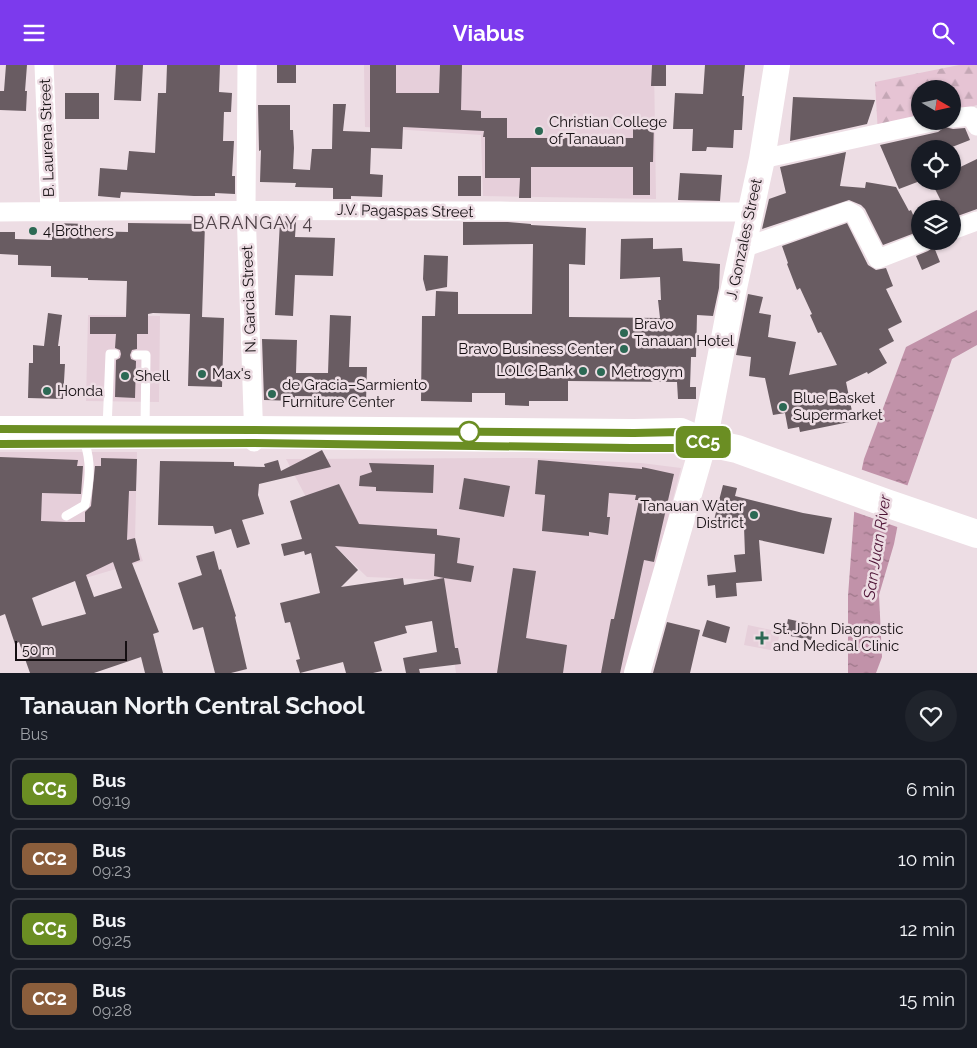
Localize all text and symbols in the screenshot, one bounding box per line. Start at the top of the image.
icon: menu [20,19,48,47]
icon: search [929,19,957,47]
text: Viabus [453,20,524,46]
street label: B. Laurena Street [36,78,58,198]
north arrow [911,80,961,130]
map controls [911,80,961,250]
place label: Christian College of Tanauan [549,113,667,148]
marker: Christian College of Tanauan [533,125,545,137]
button: locate [911,140,961,190]
street label: J. Gonzales Street [722,177,766,301]
button: layers [911,200,961,250]
street label: J.V. Pagaspas Street [336,201,474,221]
district label: BARANGAY 4 [193,212,313,233]
place label: 4 Brothers [43,222,114,240]
marker: 4 Brothers [27,225,39,237]
street label: N. Garcia Street [238,245,260,353]
place label: Bravo Tanauan Hotel [634,315,735,350]
marker: Bravo Tanauan Hotel [618,327,630,339]
place label: Bravo Business Center [458,340,615,358]
marker: Bravo Business Center [618,343,630,355]
place label: LOLC Bank [496,362,573,380]
place label: Metrogym [611,363,683,381]
place label: Max's [212,365,251,383]
marker: LOLC Bank [577,365,589,377]
marker: Metrogym [595,366,607,378]
place label: Shell [135,367,171,385]
marker: Max's [196,368,208,380]
marker: Shell [119,370,131,382]
place label: de Gracia–Sarmiento Furniture Center [282,376,427,411]
place label: Honda [57,382,103,400]
marker: Honda [41,385,53,397]
marker: de Gracia–Sarmiento Furniture Center [266,388,278,400]
place label: Blue Basket Supermarket [793,389,883,424]
marker: Blue Basket Supermarket [777,401,789,413]
unlabelled marker [458,421,480,443]
line badge: CC5 [674,426,732,458]
text: CC5 [686,431,720,452]
water label: San Juan River [859,493,895,602]
place label: Tanauan Water District [640,497,745,532]
marker: Tanauan Water District [748,509,760,521]
place label: St. John Diagnostic and Medical Clinic [773,620,903,655]
marker: St. John Diagnostic and Medical Clinic [755,631,769,645]
scale bar [15,638,128,661]
text: 50 m [22,642,55,658]
button: heart [905,690,957,742]
text: Tanauan North Central School [20,691,365,720]
text: Bus [20,725,48,744]
text: Bus [92,769,126,791]
text: CC5 [32,778,67,799]
text: 6 min [906,778,955,800]
text: 09:19 [92,791,130,810]
text: Bus [92,839,126,861]
text: CC2 [32,848,67,869]
text: 10 min [898,848,955,870]
text: 09:23 [92,861,131,880]
text: Bus [92,909,126,931]
text: CC5 [32,918,67,939]
text: 12 min [899,918,955,940]
text: 09:25 [92,931,131,950]
text: Bus [92,979,126,1001]
text: CC2 [32,988,67,1009]
text: 15 min [899,988,955,1010]
text: 09:28 [92,1001,132,1020]

